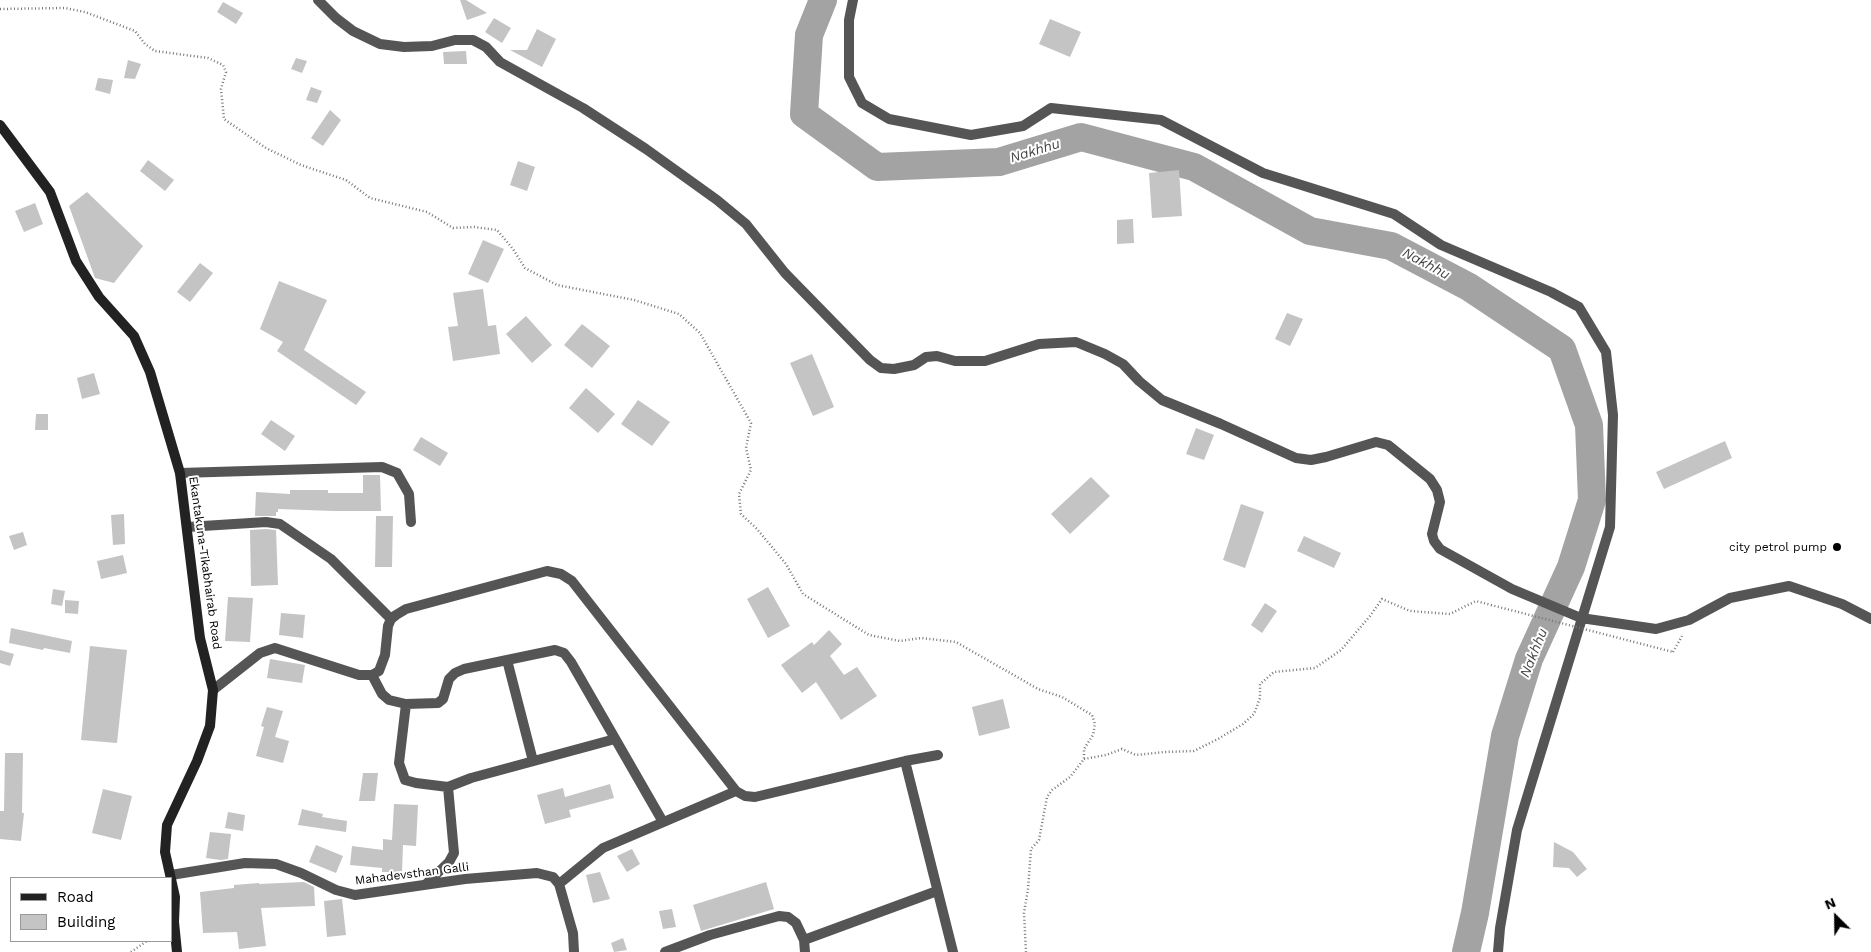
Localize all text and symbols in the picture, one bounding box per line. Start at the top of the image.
water label: Nakhhu [1008,135,1062,167]
water label: Nakhhu [1399,245,1453,283]
street label: Ekantakuna-Tikabhairab Road [186,476,224,650]
place label: city petrol pump [1729,540,1827,554]
marker: city petrol pump [1831,541,1843,553]
water label: Nakhhu [1517,626,1551,680]
street label: Mahadevsthan Galli [354,860,470,888]
legend [10,877,172,942]
text: Road [57,888,94,906]
north arrow [1811,892,1861,942]
text: N [1822,894,1838,913]
text: Building [57,913,115,931]

